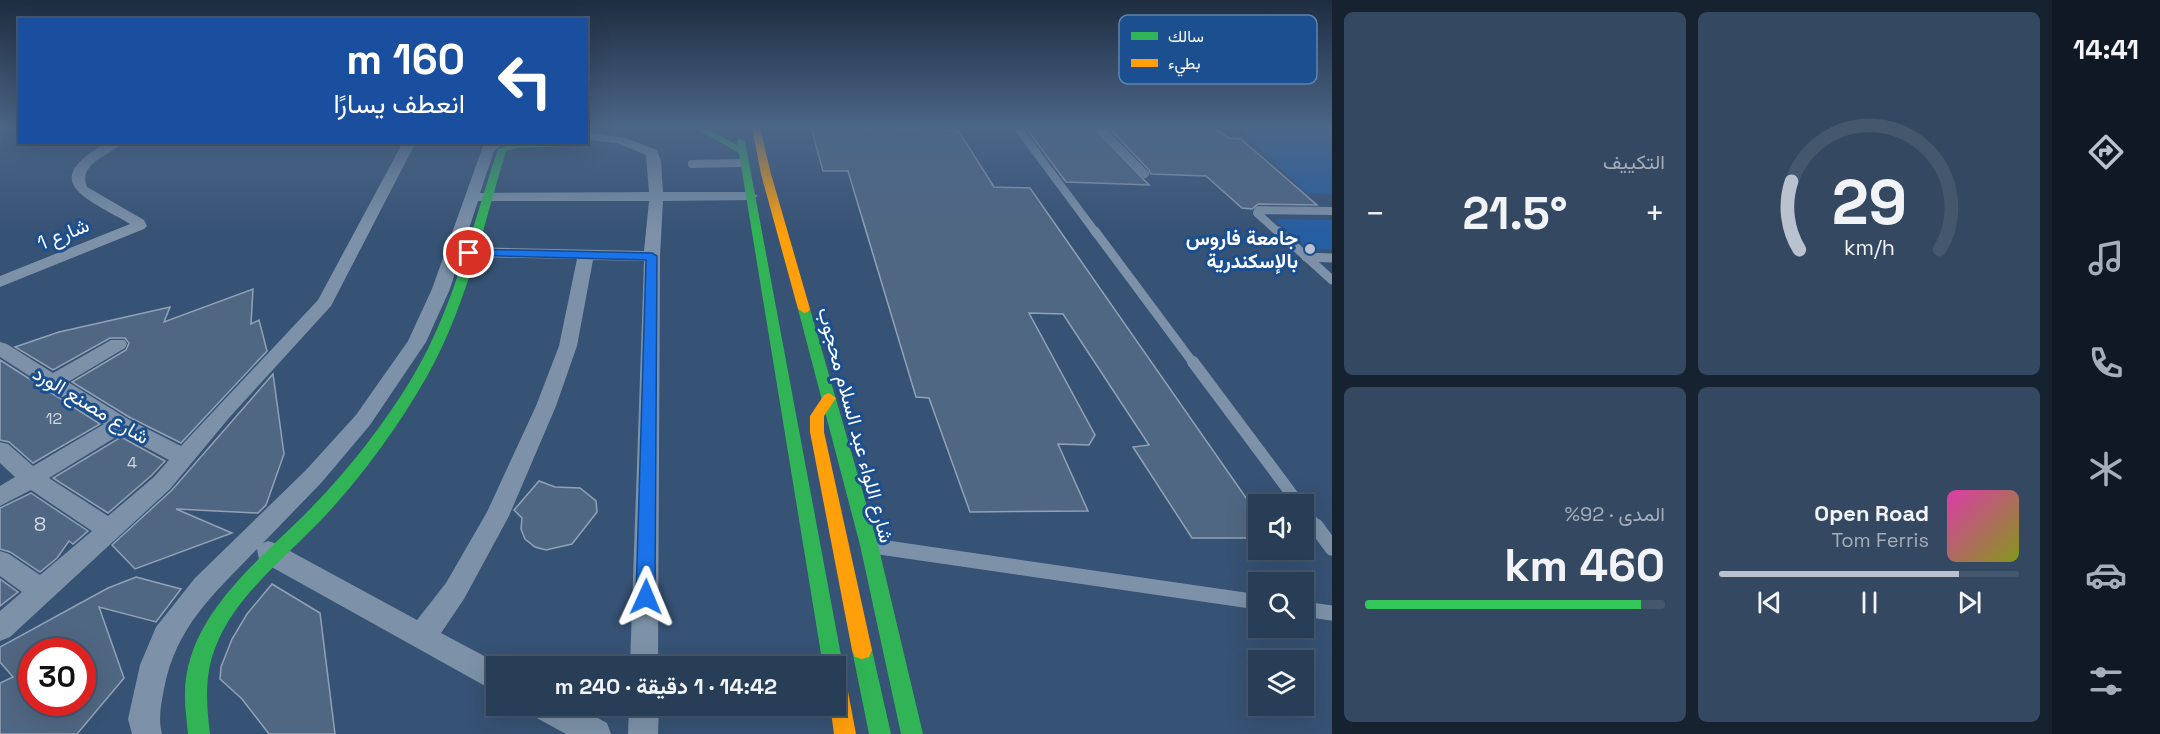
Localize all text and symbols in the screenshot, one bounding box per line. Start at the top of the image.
legend [1119,15,1317,84]
text: سالك [1168,26,1204,47]
text: 14:41 [2073,32,2139,67]
text: 160 m [346,33,465,86]
icon: left [486,42,564,120]
text: بطيء [1168,53,1200,77]
text: انعطف يسارًا [333,86,465,121]
icon: directions [2085,131,2127,173]
text: التكييف [1603,149,1665,175]
text: 29 [1831,163,1907,242]
text: 21.5° [1462,185,1568,242]
text: − [1365,193,1385,235]
text: + [1645,193,1665,235]
street label: شارع 1 [33,212,93,257]
place label: جامعة فاروس بالإسكندرية [1186,225,1298,274]
pin [443,227,494,278]
text: km/h [1843,235,1895,262]
icon: arrive [452,236,485,269]
icon: music [2085,237,2127,279]
marker: جامعة فاروس بالإسكندرية [1303,242,1317,256]
street label: شارع اللواء عبد السلام محجوب [811,304,900,546]
icon: phone [2085,342,2127,384]
street label: شارع مصنع الورد [28,360,154,451]
house number: 12 [46,408,62,429]
icon: climate [2085,448,2127,490]
house number: 4 [127,452,137,473]
map controls [1248,494,1314,716]
button: sound [1248,494,1314,560]
text: Open Road [1814,499,1929,527]
text: المدى · 92% [1565,501,1665,527]
house number: 8 [34,511,46,537]
text: Tom Ferris [1832,527,1929,553]
text: 460 km [1504,537,1665,594]
icon: car [2085,554,2127,596]
position arrow [614,565,678,629]
button: search [1248,572,1314,638]
icon: previous [1753,586,1786,619]
icon: pause [1853,586,1886,619]
icon: next [1953,586,1986,619]
speed limit sign: 30 [18,638,96,716]
button: layers [1248,650,1314,716]
icon: filters [2085,660,2127,702]
text: 14:42 · 1 دقيقة · 240 m [555,672,777,700]

